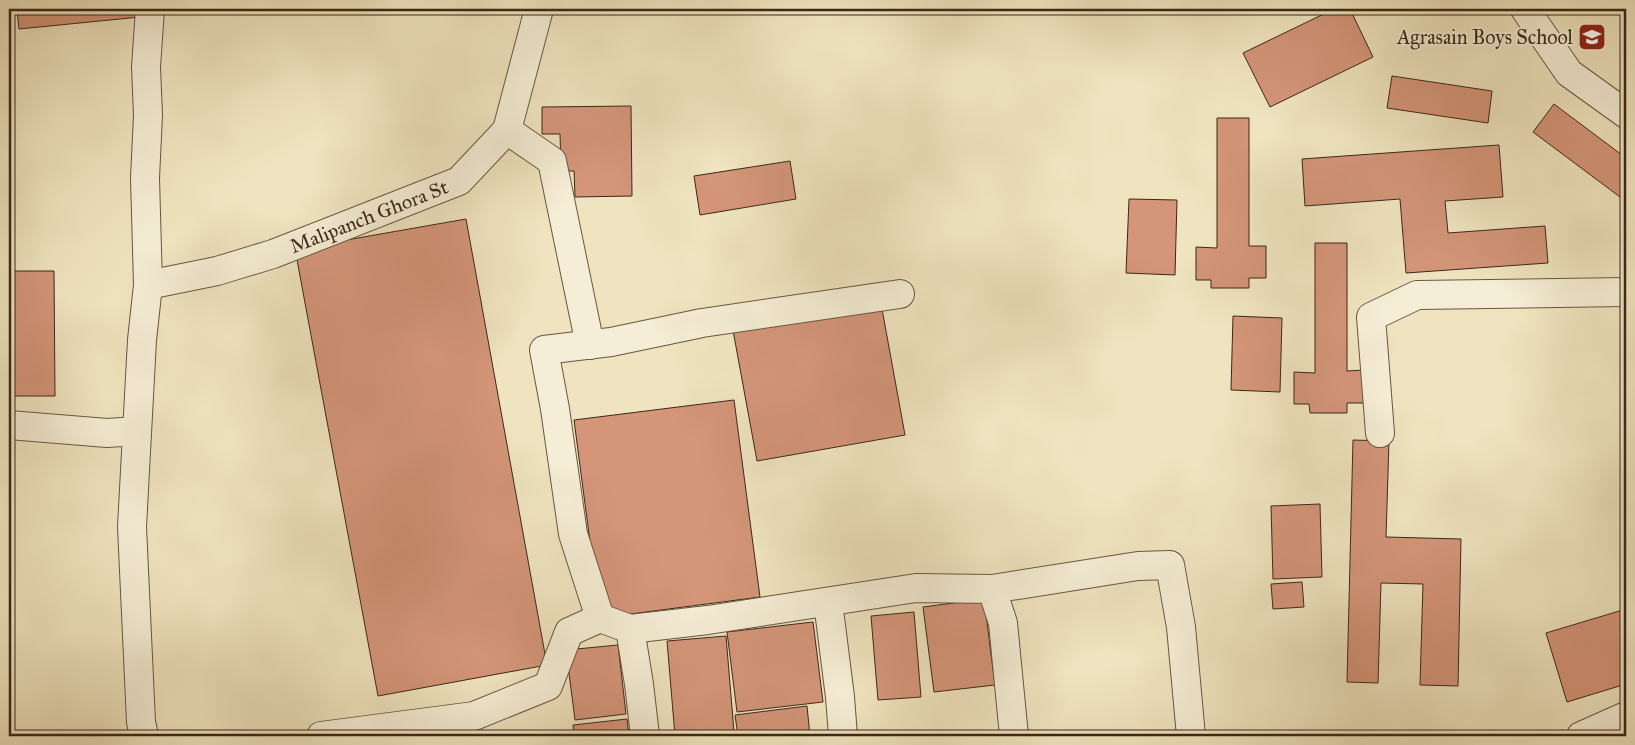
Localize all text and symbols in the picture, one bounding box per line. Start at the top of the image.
school or university icon: Agrasain Boys School [1577,22,1607,52]
place label: Agrasain Boys School [1396,25,1574,50]
street label: Malipanch Ghora St [286,175,451,258]

